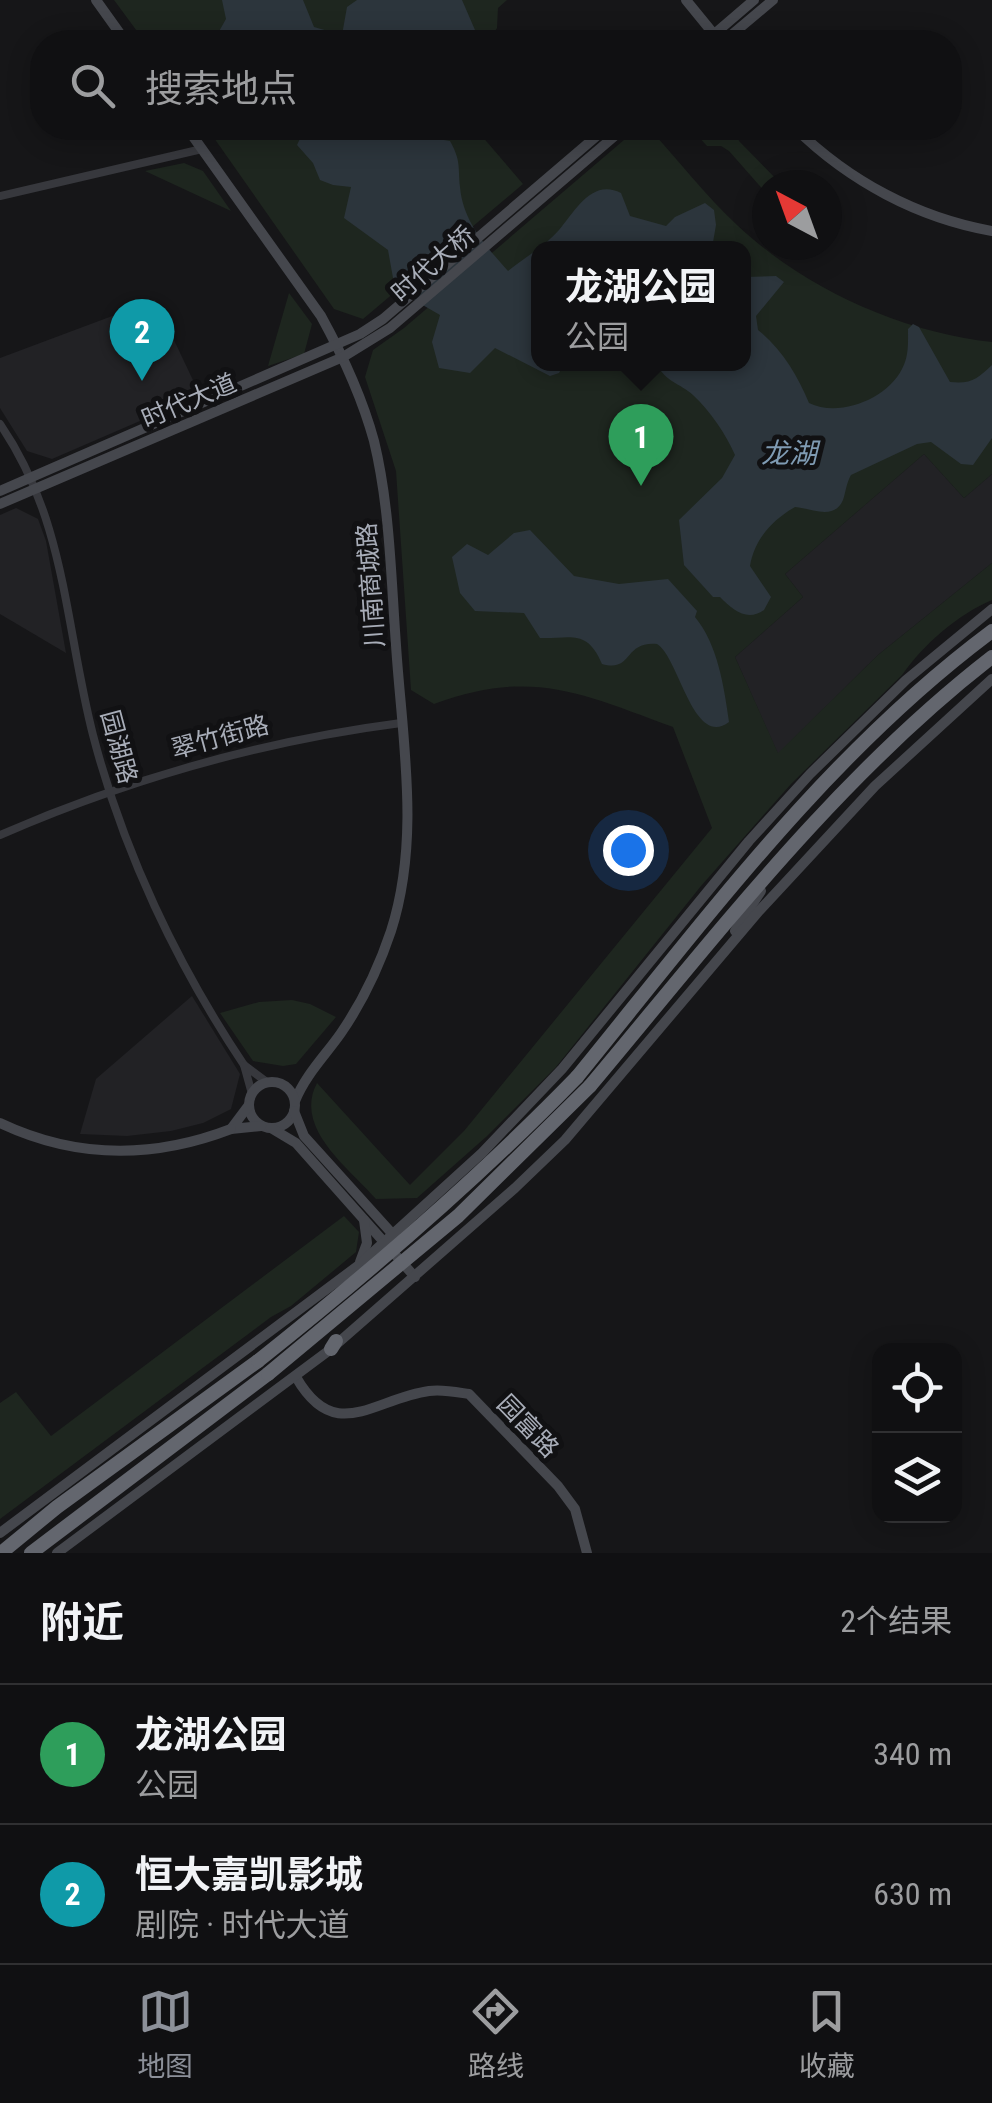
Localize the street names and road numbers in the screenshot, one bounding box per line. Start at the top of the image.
street label: 时代大桥 [386,220,480,308]
street label: 时代大道 [137,368,241,434]
street label: 川南商城路 [352,522,390,648]
street label: 园湖路 [95,707,143,787]
street label: 翠竹街路 [168,710,272,764]
street label: 园富路 [492,1389,564,1463]

